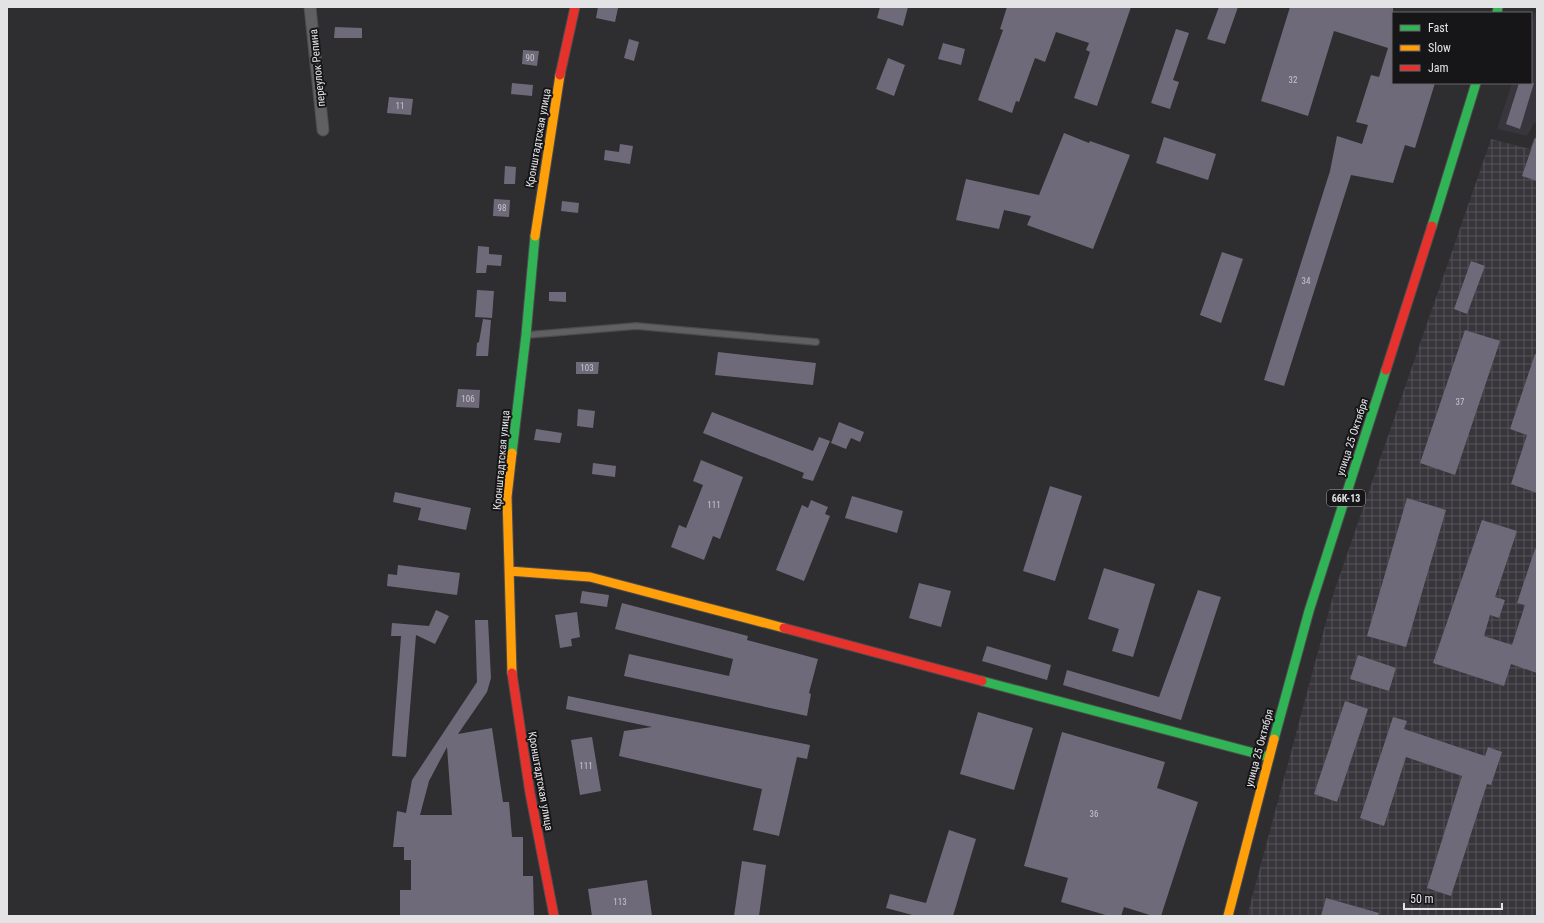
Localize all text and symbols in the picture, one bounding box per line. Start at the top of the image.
legend [1392,12,1532,84]
text: Fast [1428,21,1449,35]
street label: переулок Репина [307,29,328,107]
text: Slow [1428,41,1451,55]
house number: 90 [526,53,534,63]
text: Jam [1428,61,1449,75]
house number: 32 [1289,75,1298,85]
street label: Кронштадтская улица [523,88,554,189]
house number: 11 [396,101,404,111]
house number: 98 [498,203,506,213]
house number: 34 [1302,276,1311,286]
house number: 103 [580,363,594,373]
house number: 106 [461,394,475,404]
street label: улица 25 Октября [1334,397,1371,477]
house number: 37 [1456,397,1465,407]
street label: Кронштадтская улица [491,410,512,511]
road number: 66К-13 [1327,490,1365,506]
house number: 111 [707,500,721,510]
street label: улица 25 Октября [1243,708,1276,789]
street label: Кронштадтская улица [525,731,556,832]
house number: 111 [579,761,593,771]
house number: 36 [1090,809,1098,819]
scale bar [1404,885,1502,911]
text: 50 m [1410,892,1434,906]
house number: 113 [613,897,627,907]

